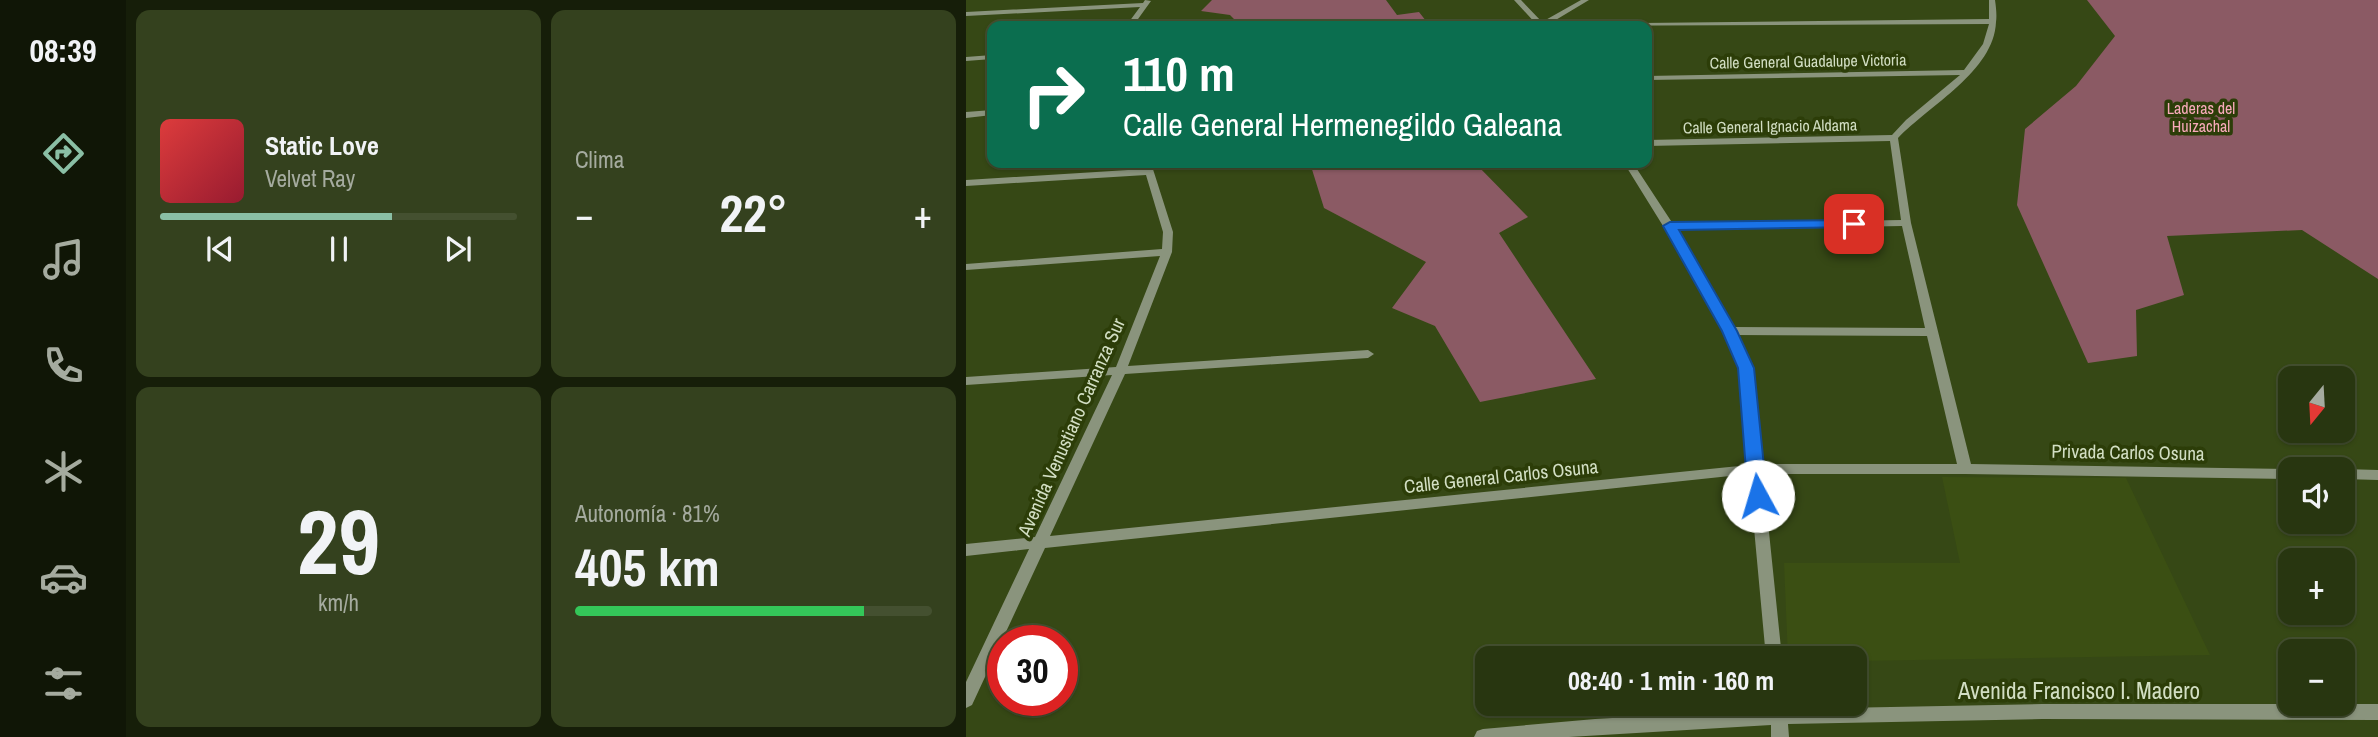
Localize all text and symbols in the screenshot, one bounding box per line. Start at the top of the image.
text: 08:39 [29,29,97,72]
text: 110 m [1123,40,1235,106]
street label: Calle General Guadalupe Victoria [1709,48,1907,74]
icon: right [1008,49,1099,140]
park label: Laderas del Huizachal [2167,97,2235,137]
text: Calle General Hermenegildo Galeana [1123,103,1562,146]
street label: Calle General Ignacio Aldama [1683,113,1858,139]
text: Static Love [265,128,379,163]
icon: directions [39,129,88,178]
text: Clima [575,144,624,175]
text: Velvet Ray [265,163,355,194]
text: 22° [719,178,788,248]
text: − [575,189,593,240]
text: + [914,189,932,240]
pin [1824,194,1884,254]
icon: arrive [1835,205,1873,243]
icon: previous [201,230,239,268]
icon: pause [320,230,358,268]
icon: next [439,230,477,268]
icon: music [39,235,88,284]
street label: Avenida Venustiano Carranza Sur [1011,313,1131,541]
icon: phone [39,341,88,390]
north arrow [2278,366,2356,443]
map controls [2278,366,2355,716]
street label: Privada Carlos Osuna [2051,438,2205,466]
icon: climate [39,447,88,496]
street label: Calle General Carlos Osuna [1403,453,1600,499]
button: sound [2278,457,2355,534]
position arrow [1721,459,1795,533]
text: 29 [297,480,380,602]
text: Autonomía · 81% [575,498,720,529]
text: 405 km [575,532,720,602]
button: + [2278,548,2355,625]
icon: car [39,553,88,602]
text: km/h [318,587,359,618]
speed limit sign: 30 [987,625,1078,716]
button: − [2278,639,2355,716]
icon: filters [39,659,88,708]
text: 08:40 · 1 min · 160 m [1568,663,1774,698]
street label: Avenida Francisco I. Madero [1957,675,2200,706]

